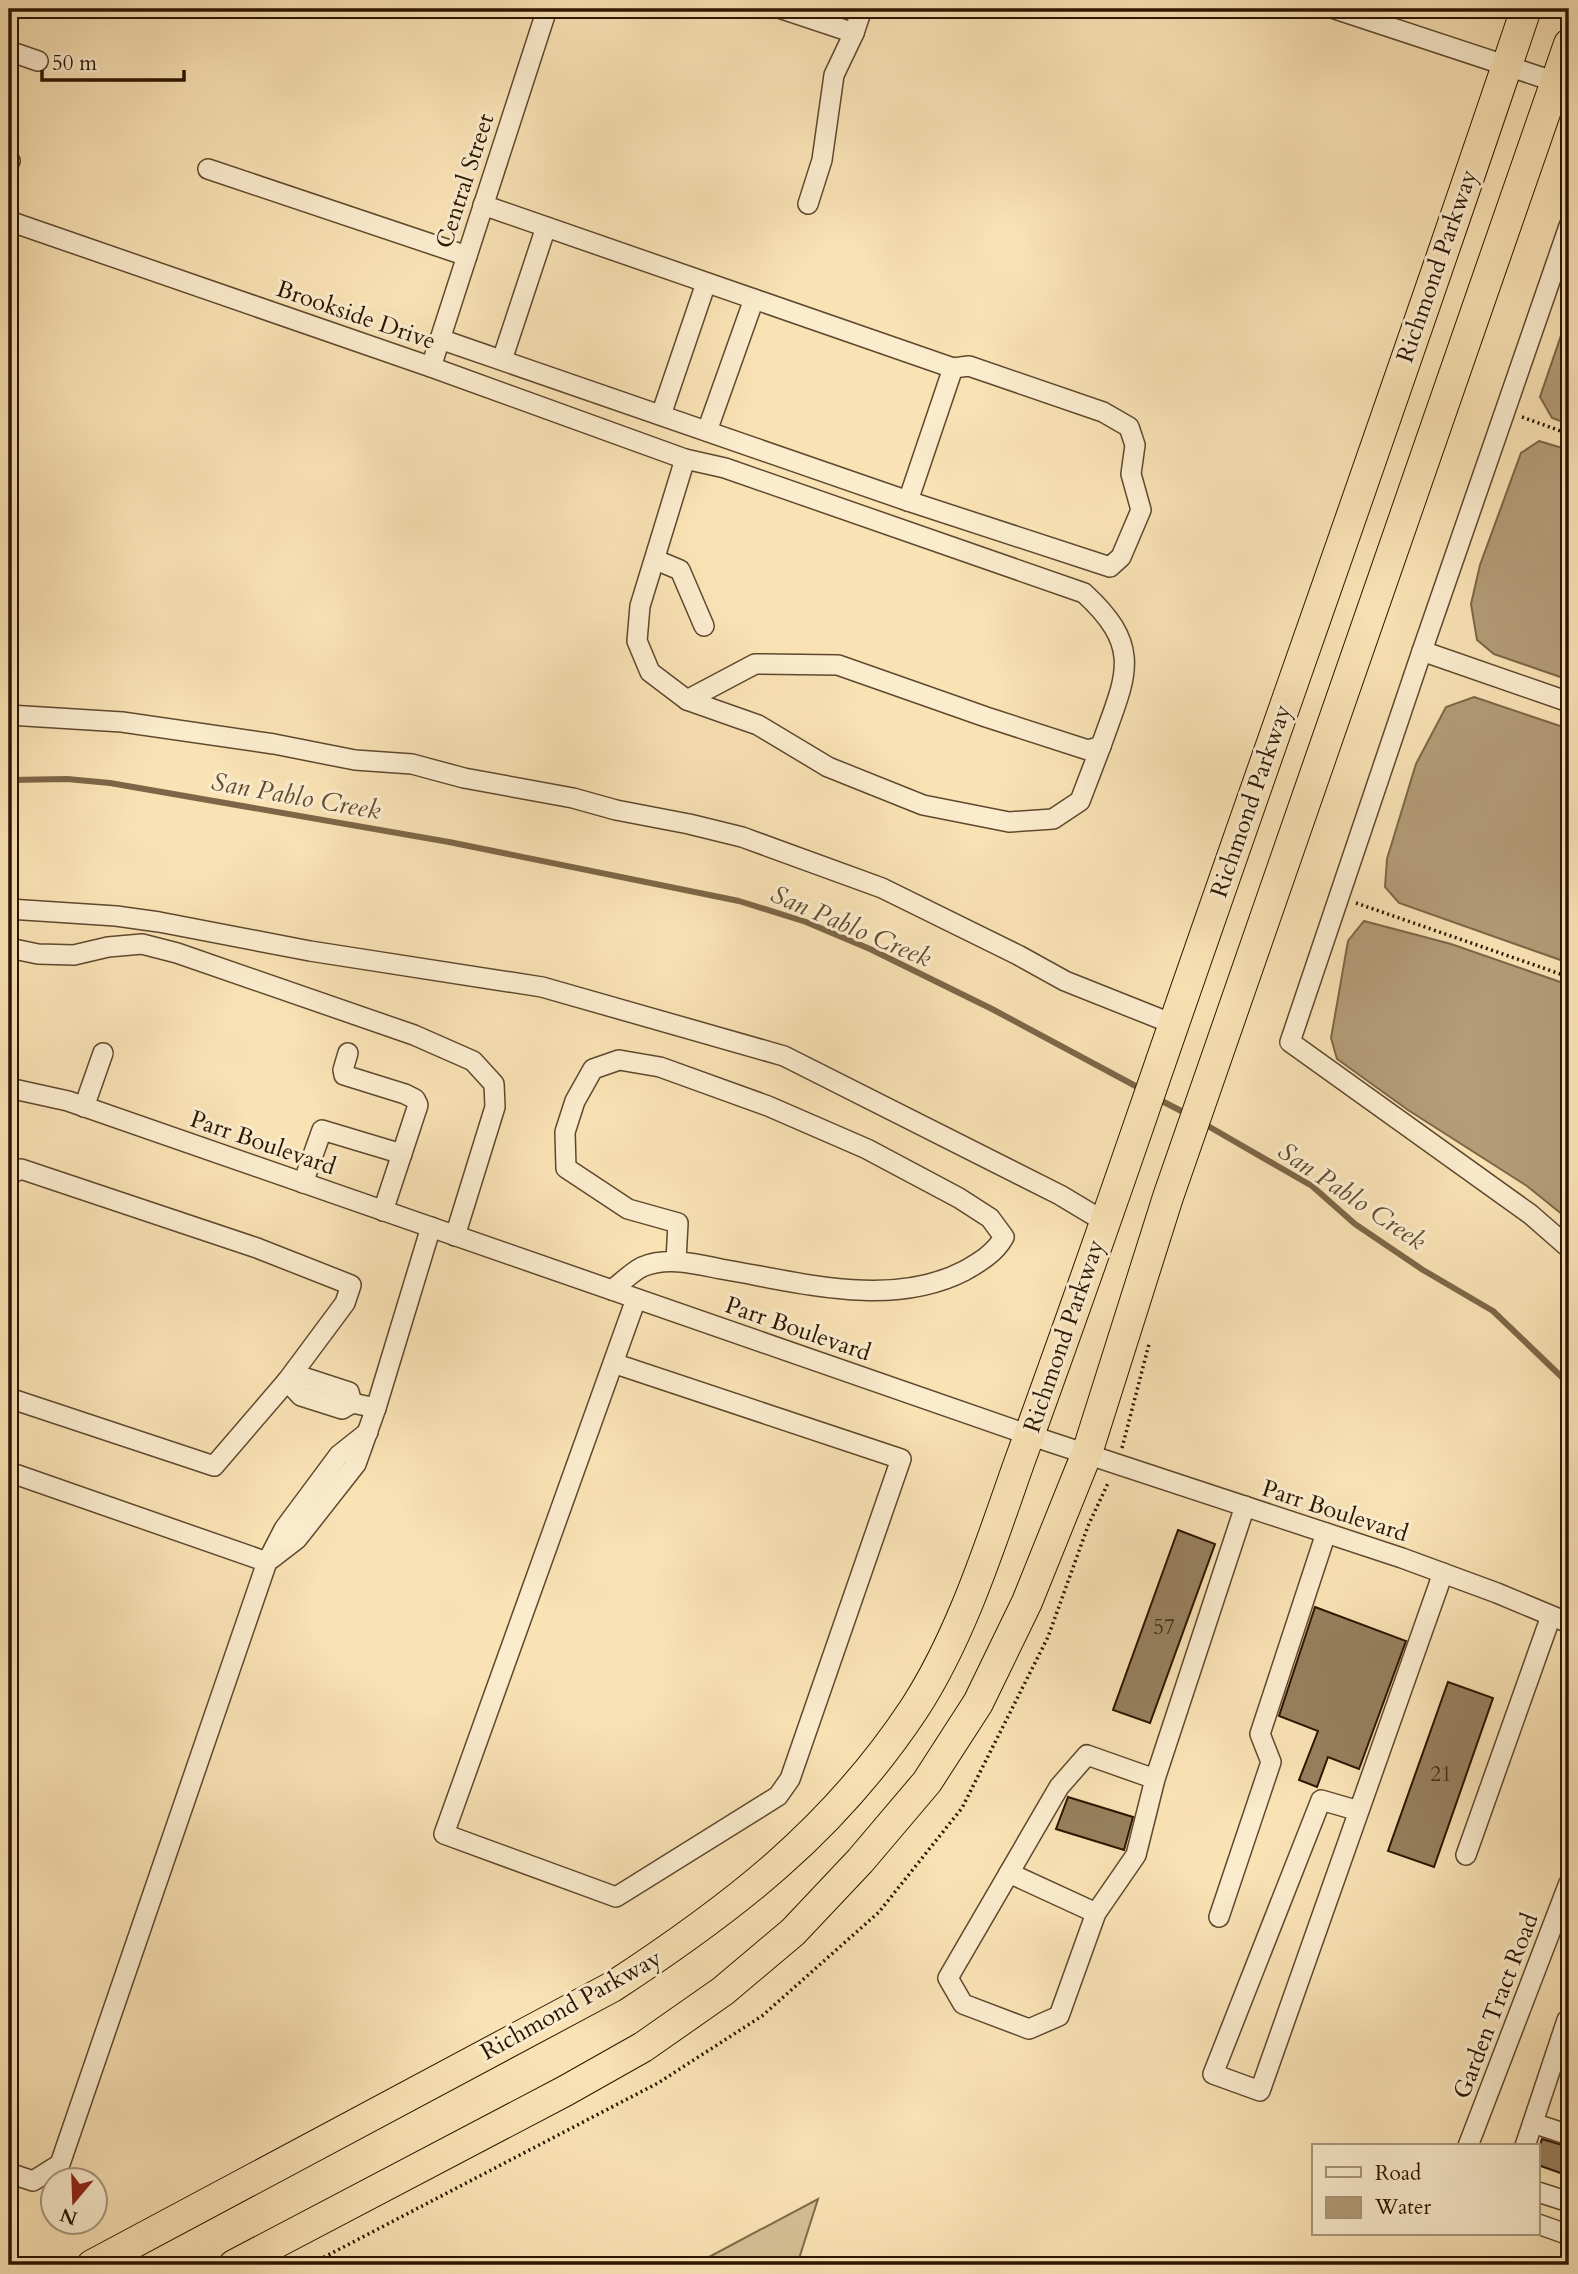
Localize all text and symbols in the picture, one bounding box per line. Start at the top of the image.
scale bar [42,38,184,82]
text: 50 m [52,49,97,78]
street label: Central Street [428,109,502,253]
street label: Richmond Parkway [1389,165,1486,367]
street label: Brookside Drive [272,272,440,358]
street label: Richmond Parkway [1203,700,1300,902]
water label: San Pablo Creek [209,764,383,828]
water label: San Pablo Creek [765,876,937,976]
street label: Parr Boulevard [186,1103,340,1183]
water label: San Pablo Creek [1271,1134,1433,1258]
street label: Richmond Parkway [1016,1235,1113,1437]
street label: Parr Boulevard [721,1289,875,1369]
street label: Parr Boulevard [1258,1472,1413,1550]
house number: 57 [1153,1613,1175,1642]
house number: 21 [1430,1760,1452,1789]
street label: Garden Tract Road [1445,1908,1547,2104]
street label: Richmond Parkway [475,1941,668,2068]
legend [1312,2144,1540,2236]
text: Road [1375,2159,1421,2188]
north arrow [38,2166,108,2236]
text: Water [1374,2193,1431,2222]
text: N [56,2201,81,2231]

